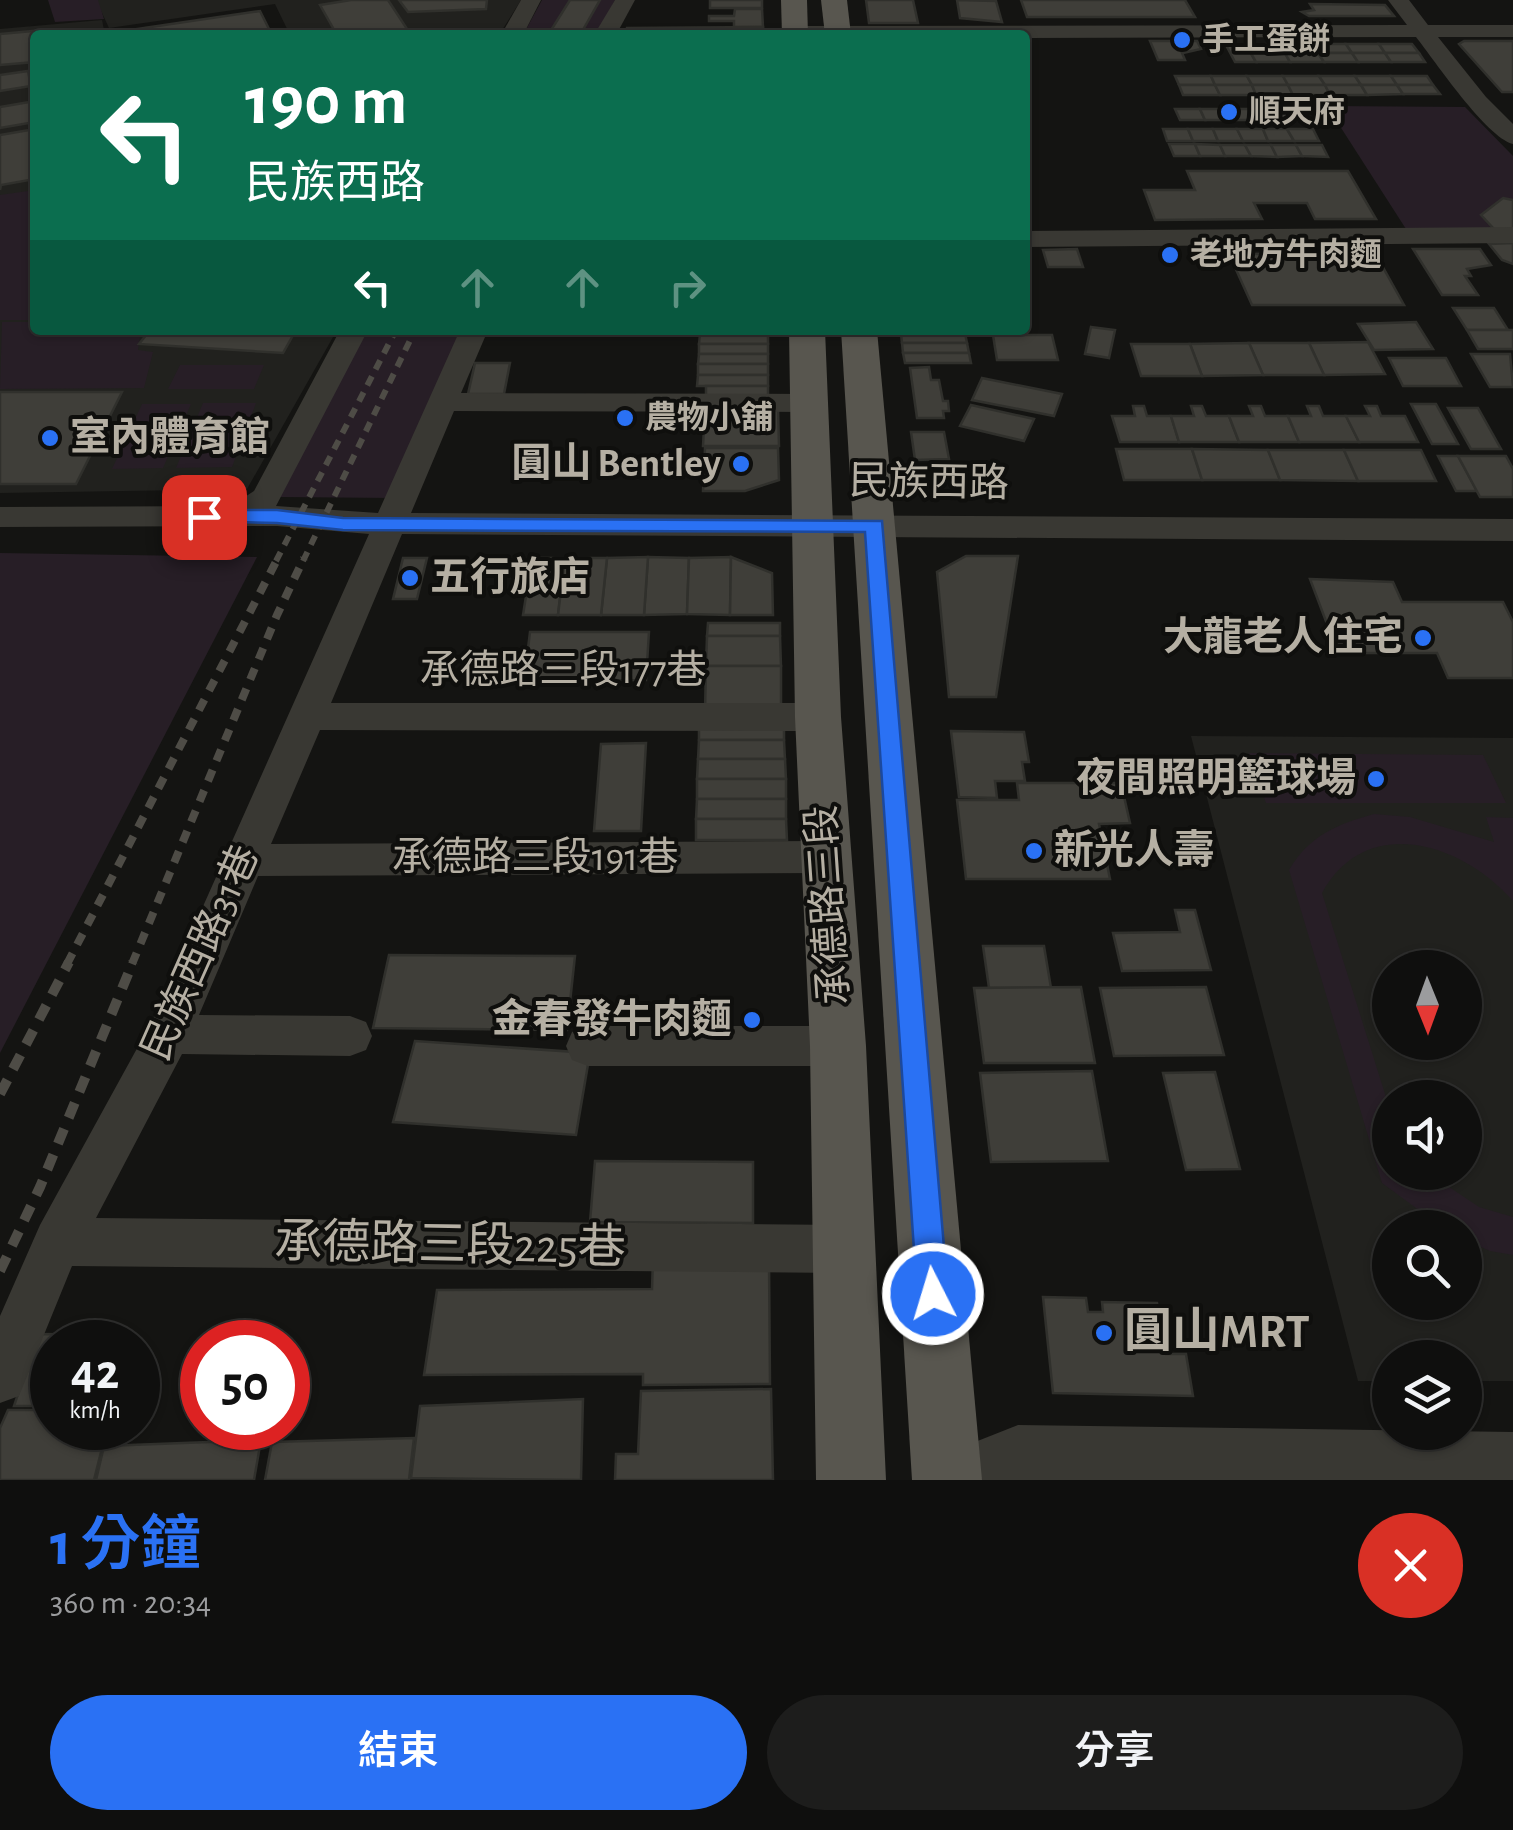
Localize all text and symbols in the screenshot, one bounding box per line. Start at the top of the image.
place label: 手工蛋餅 [1202,22,1330,56]
marker: 手工蛋餅 [1171,29,1193,51]
text: 190 m [245,67,408,137]
icon: left [80,70,210,200]
place label: 順天府 [1249,94,1345,128]
marker: 順天府 [1218,101,1240,123]
text: 民族西路 [245,161,425,206]
place label: 老地方牛肉麵 [1190,237,1382,271]
marker: 老地方牛肉麵 [1159,244,1181,266]
icon: left [345,260,400,315]
icon: ahead [450,260,505,315]
icon: ahead [555,260,610,315]
icon: right [660,260,715,315]
place label: 農物小舖 [645,400,773,434]
marker: 農物小舖 [614,407,636,429]
place label: 室內體育館 [70,415,270,458]
marker: 室內體育館 [39,427,61,449]
place label: 圓山 Bentley [511,442,721,484]
marker: 圓山 Bentley [730,453,752,475]
street label: 民族西路 [849,460,1009,504]
pin [162,475,247,560]
icon: arrive [177,490,232,545]
place label: 五行旅店 [430,556,590,598]
marker: 五行旅店 [399,567,421,589]
place label: 大龍老人住宅 [1163,615,1403,658]
marker: 大龍老人住宅 [1412,627,1434,649]
street label: 承德路三段177巷 [419,649,707,691]
place label: 夜間照明籃球場 [1076,756,1356,799]
marker: 夜間照明籃球場 [1365,768,1387,790]
street label: 承德路三段 [800,804,856,1006]
place label: 新光人壽 [1054,828,1214,871]
street label: 承德路三段191巷 [392,836,678,878]
street label: 民族西路31巷 [134,839,266,1066]
marker: 新光人壽 [1023,840,1045,862]
north arrow [1372,950,1482,1060]
map controls [1372,950,1482,1450]
place label: 金春發牛肉麵 [492,997,732,1040]
marker: 金春發牛肉麵 [741,1009,763,1031]
button: sound [1372,1080,1482,1190]
button: search [1372,1210,1482,1320]
street label: 承德路三段225巷 [274,1216,626,1273]
position arrow [881,1242,985,1346]
place label: 圓山MRT [1124,1306,1310,1357]
speed limit sign: 50 [180,1320,310,1450]
marker: 圓山MRT [1093,1322,1115,1344]
button: layers [1372,1340,1482,1450]
text: 42 [71,1348,119,1398]
text: km/h [69,1398,121,1423]
button: close [1358,1513,1463,1618]
text: 1 分鐘 [50,1516,201,1576]
text: 360 m · 20:34 [50,1587,211,1619]
button: 結束 [50,1695,747,1810]
button: 分享 [767,1695,1463,1810]

